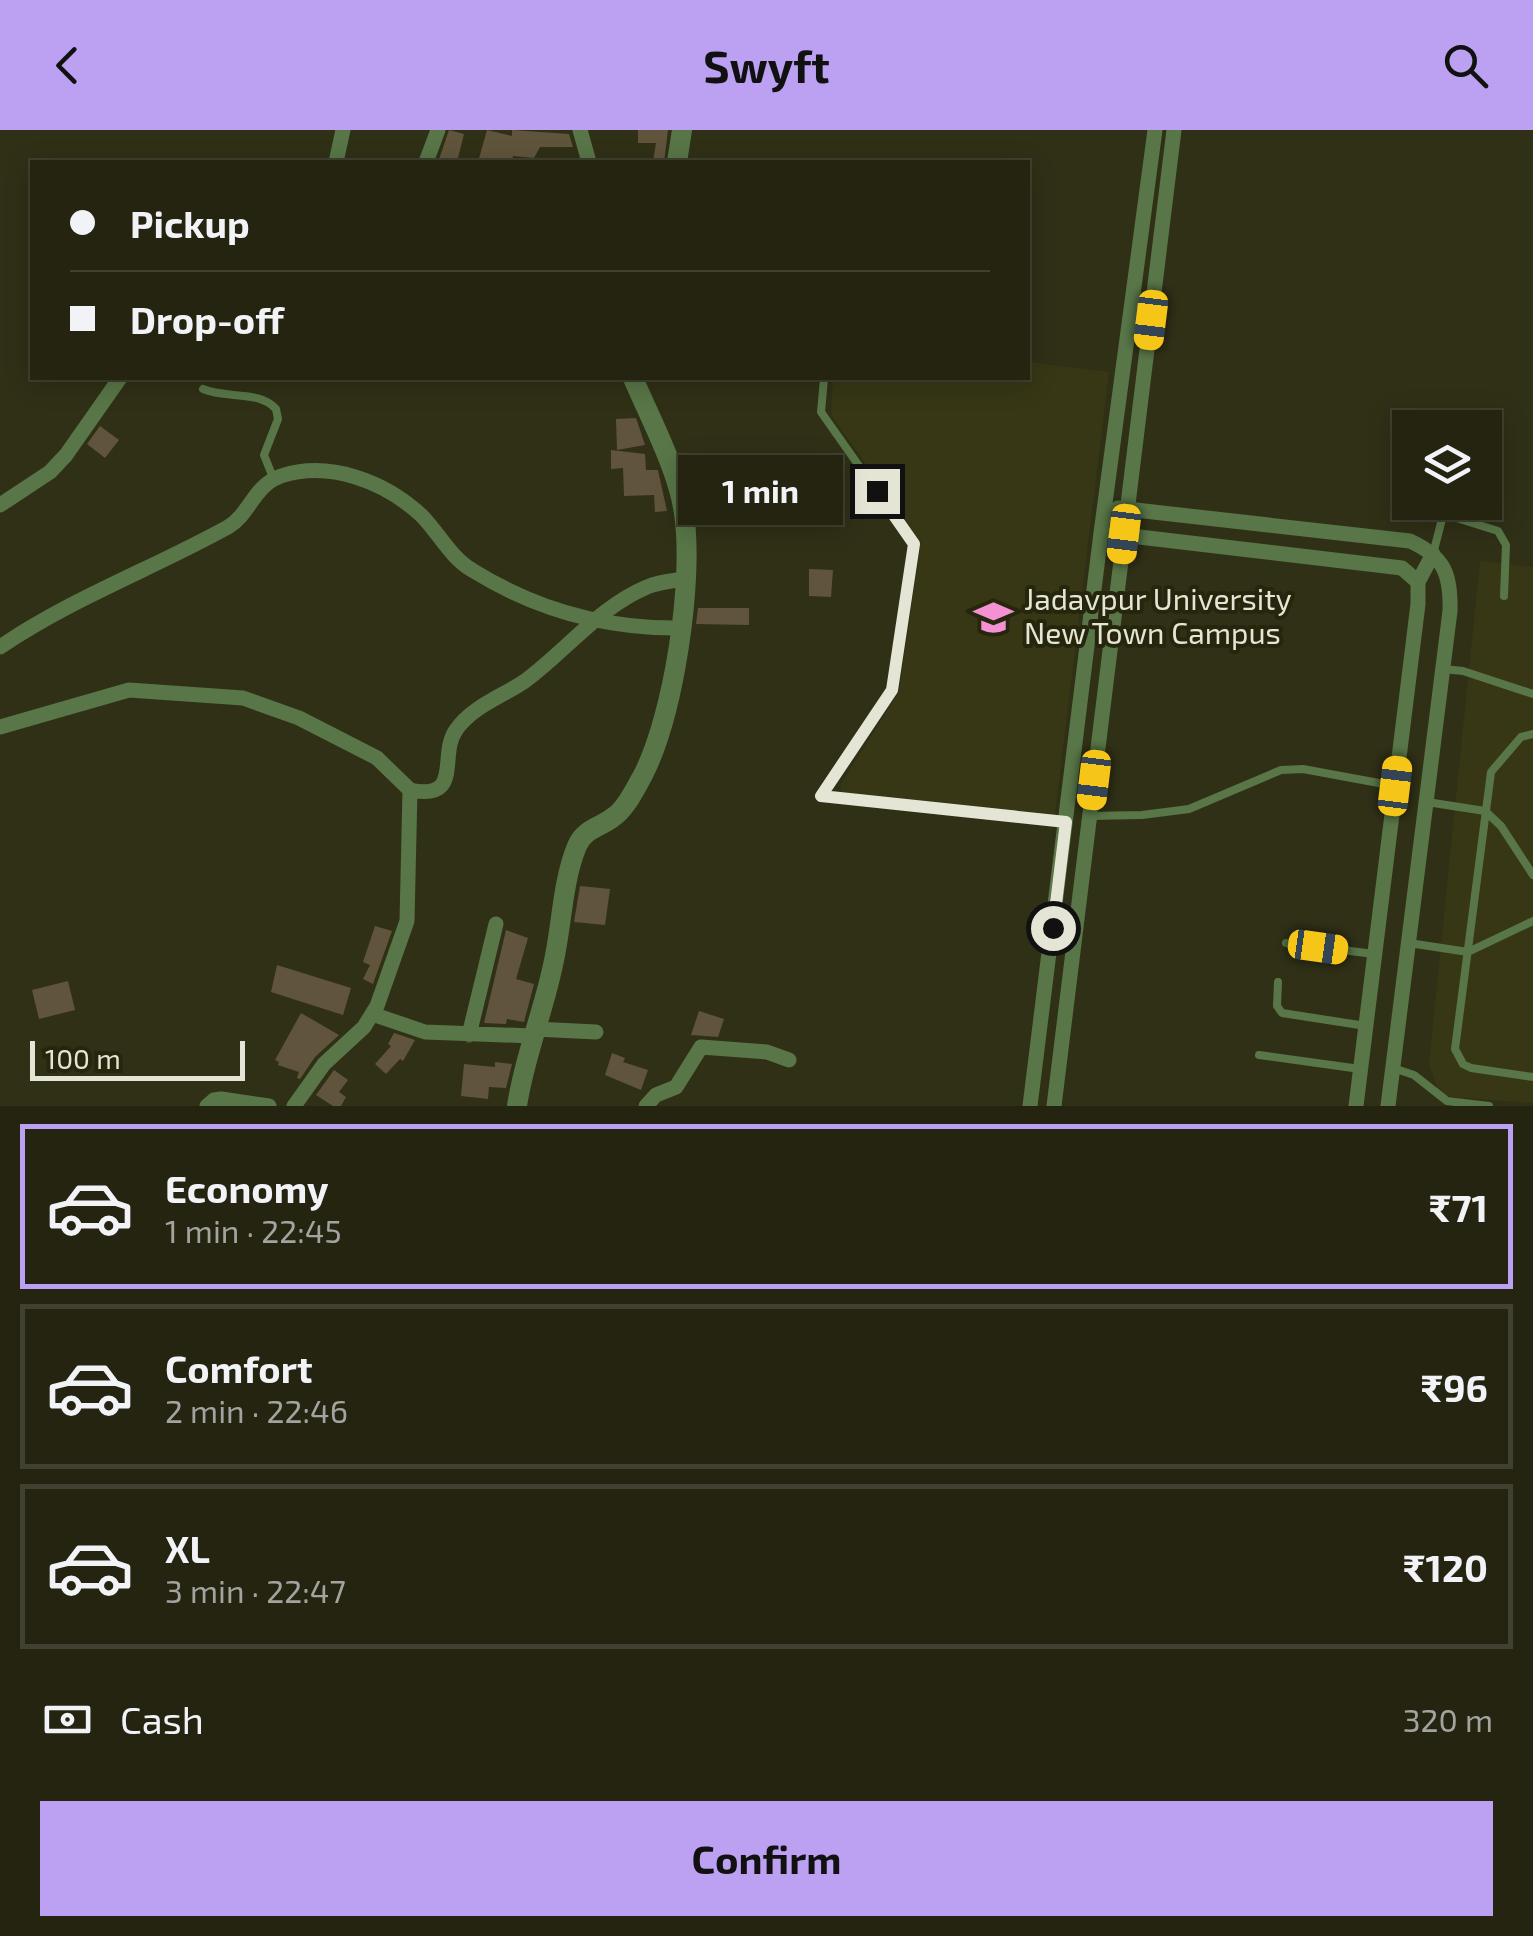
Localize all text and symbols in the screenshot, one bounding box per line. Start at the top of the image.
icon: back [40,38,95,93]
text: Swyft [703,38,830,92]
icon: search [1438,38,1493,93]
text: Pickup [130,200,250,246]
car [1132,288,1170,352]
text: Drop-off [130,296,284,342]
map controls [1392,410,1502,520]
button: layers [1392,410,1502,520]
callout: 1 min [677,456,842,526]
route end [855,469,900,514]
text: 1 min [722,471,799,509]
car [1105,502,1143,566]
place label: Jadavpur University New Town Campus [1024,580,1292,650]
school or university icon: Jadavpur University New Town Campus [973,596,1015,638]
car [1075,748,1113,812]
car [1376,754,1414,818]
route start [1031,906,1076,951]
car [1286,928,1350,966]
scale bar [30,1036,245,1080]
text: 100 m [45,1041,121,1075]
icon: car [45,1162,135,1252]
text: Economy [165,1165,329,1211]
text: ₹71 [1429,1184,1488,1230]
text: 1 min · 22:45 [165,1211,342,1249]
icon: car [45,1342,135,1432]
text: Comfort [165,1345,313,1391]
text: ₹96 [1421,1364,1488,1410]
text: 2 min · 22:46 [165,1391,348,1429]
icon: car [45,1522,135,1612]
text: XL [165,1525,210,1571]
text: ₹120 [1403,1544,1488,1590]
text: 3 min · 22:47 [165,1571,346,1609]
icon: cash [40,1692,95,1747]
text: Cash [120,1696,204,1742]
text: 320 m [1403,1700,1493,1738]
button: Confirm [40,1801,1493,1916]

